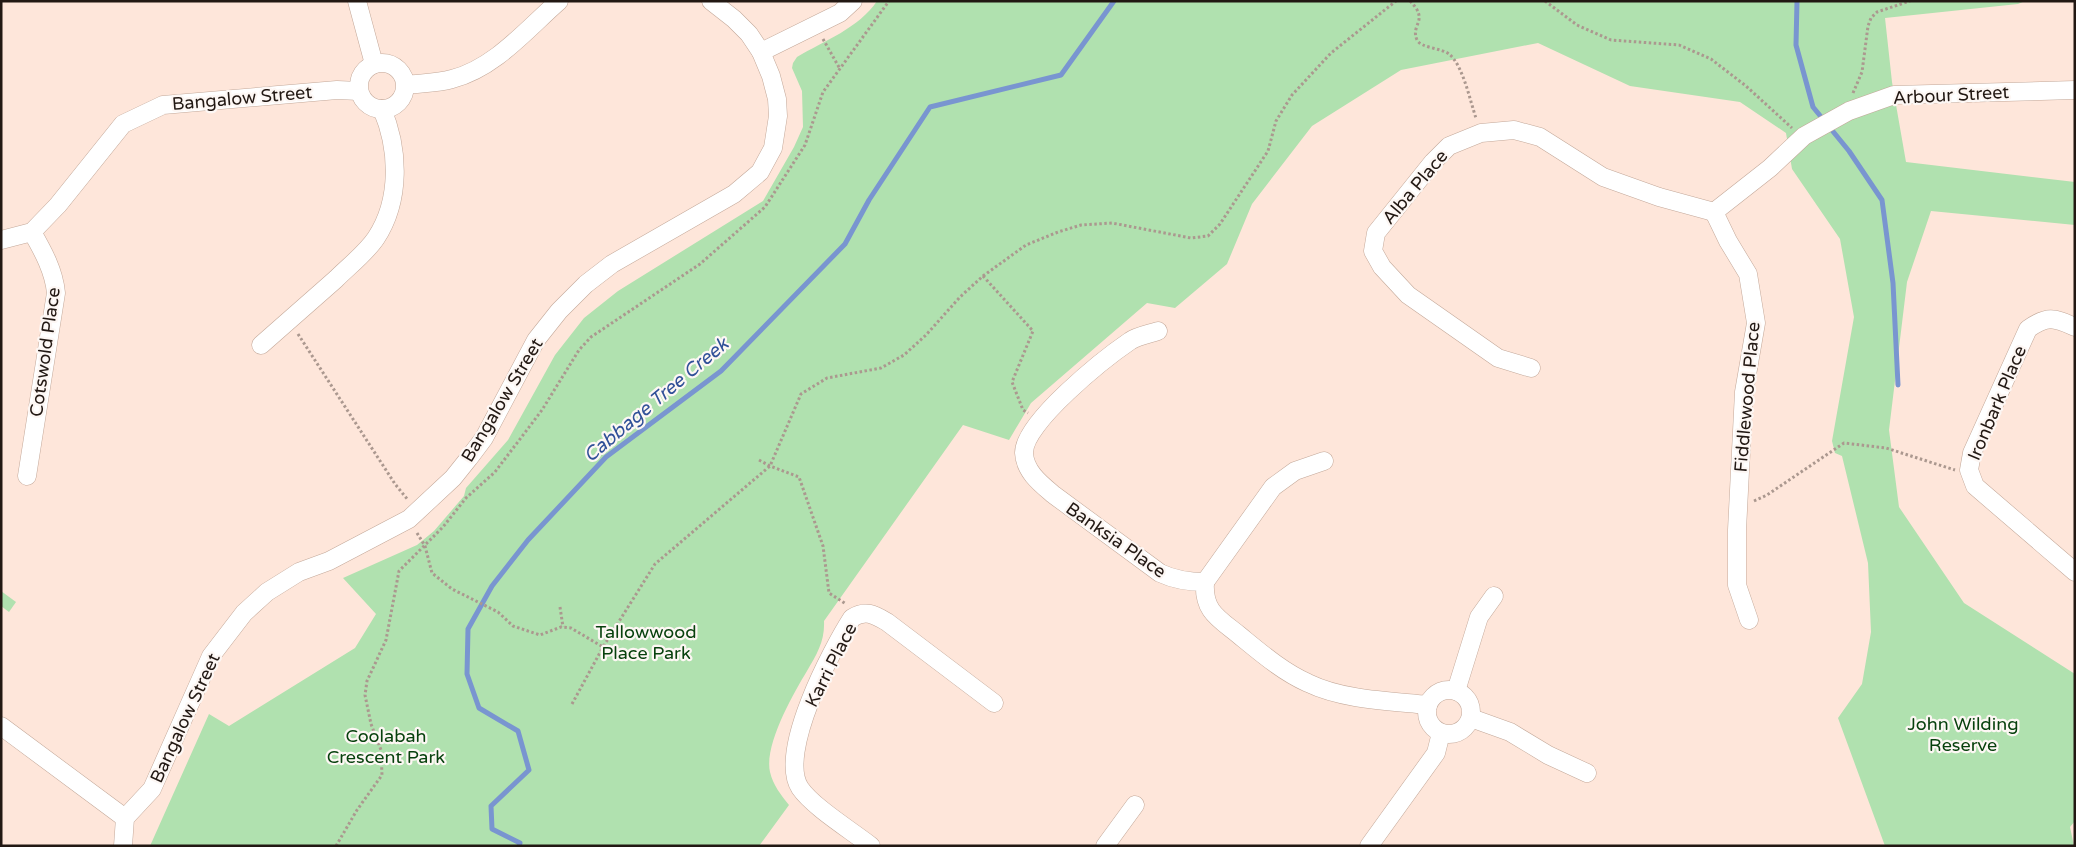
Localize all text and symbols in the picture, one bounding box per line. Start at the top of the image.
street label: Bangalow Street [171,81,313,115]
street label: Arbour Street [1892,81,2010,109]
street label: Alba Place [1378,145,1452,229]
street label: Cotswold Place [25,286,65,418]
street label: Fiddlewood Place [1729,321,1765,473]
water label: Cabbage Tree Creek [579,332,734,467]
street label: Bangalow Street [456,334,548,466]
street label: Ironbark Place [1963,342,2031,464]
street label: Banksia Place [1062,497,1170,583]
street label: Karri Place [800,619,862,711]
park label: Tallowwood Place Park [595,621,697,664]
street label: Bangalow Street [145,649,225,786]
park label: John Wilding Reserve [1907,713,2019,756]
park label: Coolabah Crescent Park [327,725,445,768]

